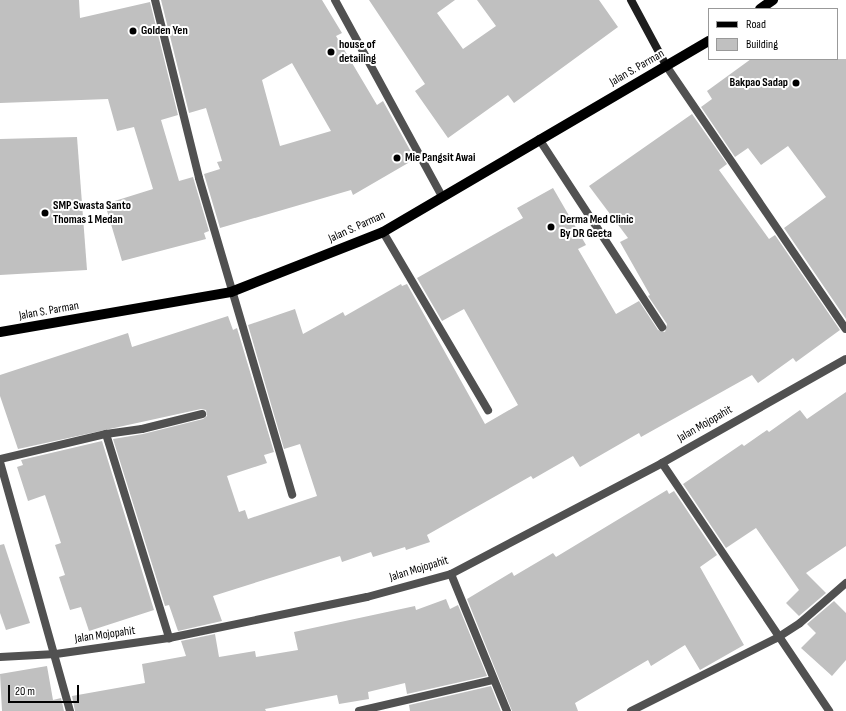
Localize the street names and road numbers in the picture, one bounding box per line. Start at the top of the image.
street label: Jalan S. Parman [607,47,667,89]
street label: Jalan S. Parman [326,208,388,246]
street label: Jalan S. Parman [18,299,80,323]
street label: Jalan Mojopahit [675,403,735,445]
street label: Jalan Mojopahit [388,553,450,585]
street label: Jalan Mojopahit [74,624,136,646]

